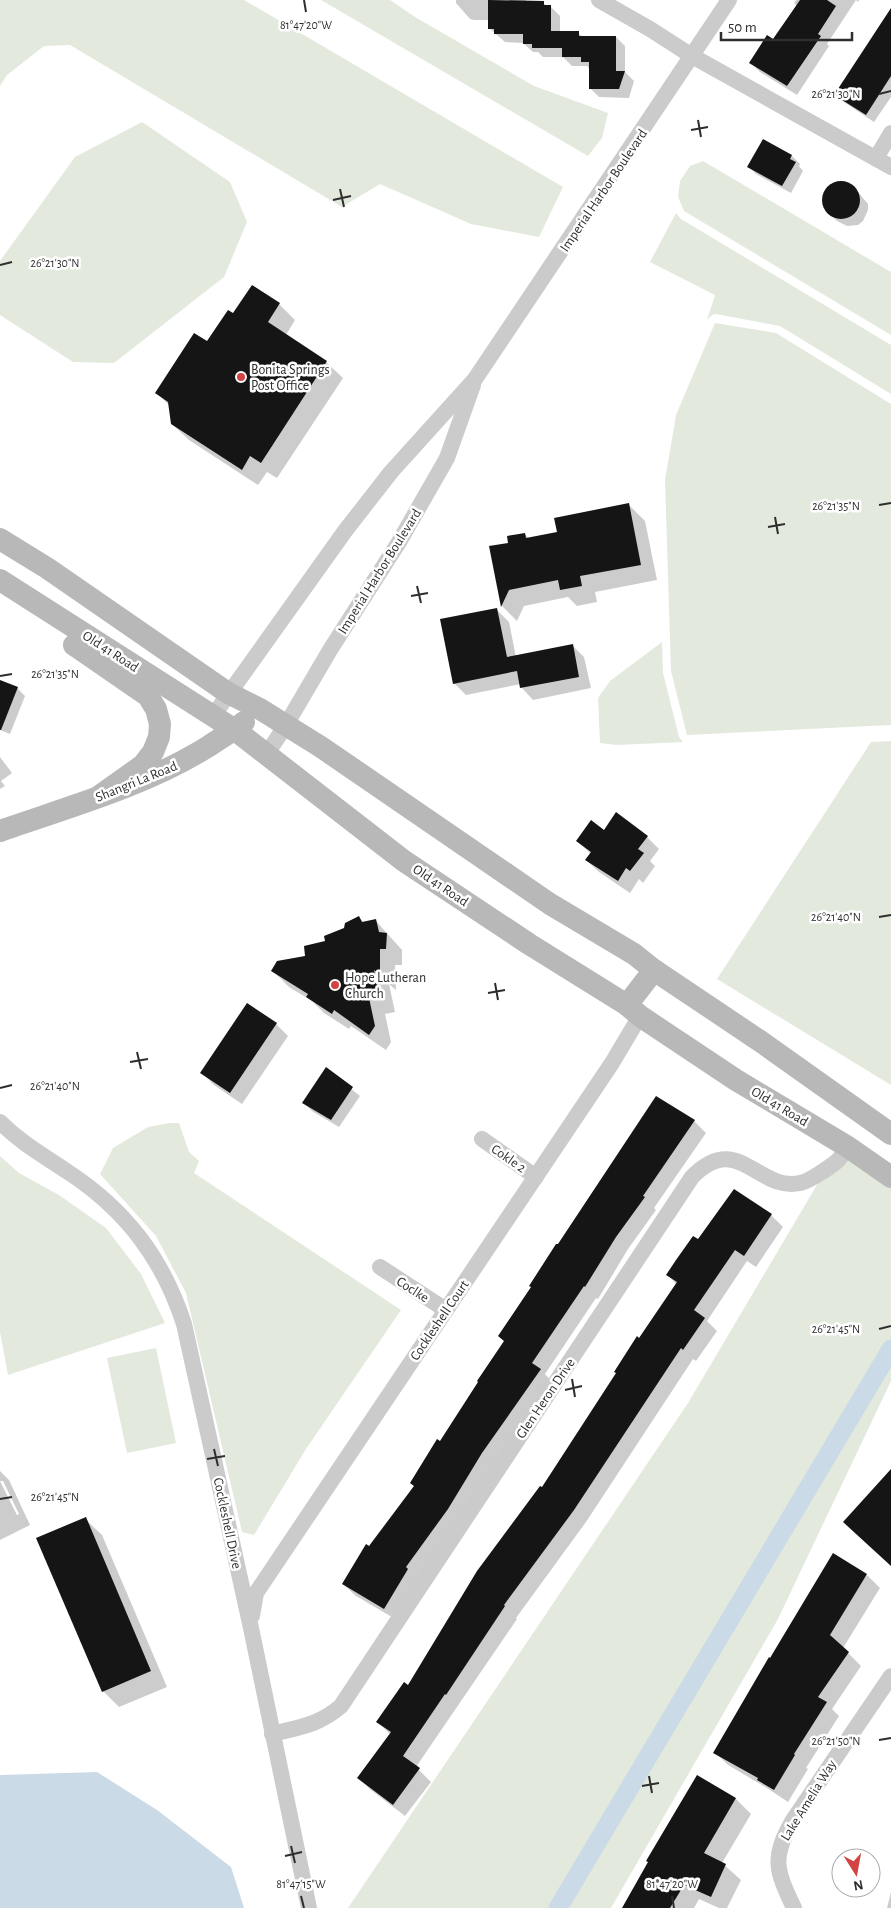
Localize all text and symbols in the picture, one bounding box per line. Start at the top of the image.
scale bar [721,10,852,42]
text: 81°47'20"W [280,19,332,31]
text: 50 m [728,20,757,35]
text: 26°21'30"N [811,88,861,100]
street label: Imperial Harbor Boulevard [558,127,650,254]
text: 26°21'30"N [30,257,80,269]
place label: Bonita Springs Post Office [251,363,330,393]
marker: Bonita Springs Post Office [235,371,247,383]
text: 26°21'35"N [812,500,860,512]
street label: Imperial Harbor Boulevard [336,507,424,637]
street label: Old 41 Road [80,629,141,675]
text: 26°21'35"N [31,668,79,680]
street label: Shangri La Road [94,759,179,805]
street label: Old 41 Road [410,862,471,909]
text: 26°21'40"N [811,911,861,923]
place label: Hope Lutheran Church [345,971,426,1001]
marker: Hope Lutheran Church [329,979,341,991]
text: 26°21'40"N [30,1080,80,1092]
street label: Old 41 Road [749,1084,810,1129]
street label: Cokle 2 [488,1142,528,1176]
street label: Coclke [394,1274,431,1305]
street label: Cockleshell Court [408,1277,472,1363]
text: 26°21'45"N [812,1323,860,1335]
street label: Glen Heron Drive [514,1356,578,1441]
street label: Cockleshell Drive [211,1476,244,1570]
text: 26°21'45"N [31,1491,79,1503]
text: 26°21'50"N [811,1735,861,1747]
street label: Lake Amelia Way [778,1758,839,1843]
north arrow [831,1848,881,1898]
text: N [852,1877,864,1893]
text: 81°47'15"W [276,1878,326,1890]
text: 81°47'20"W [646,1878,698,1890]

